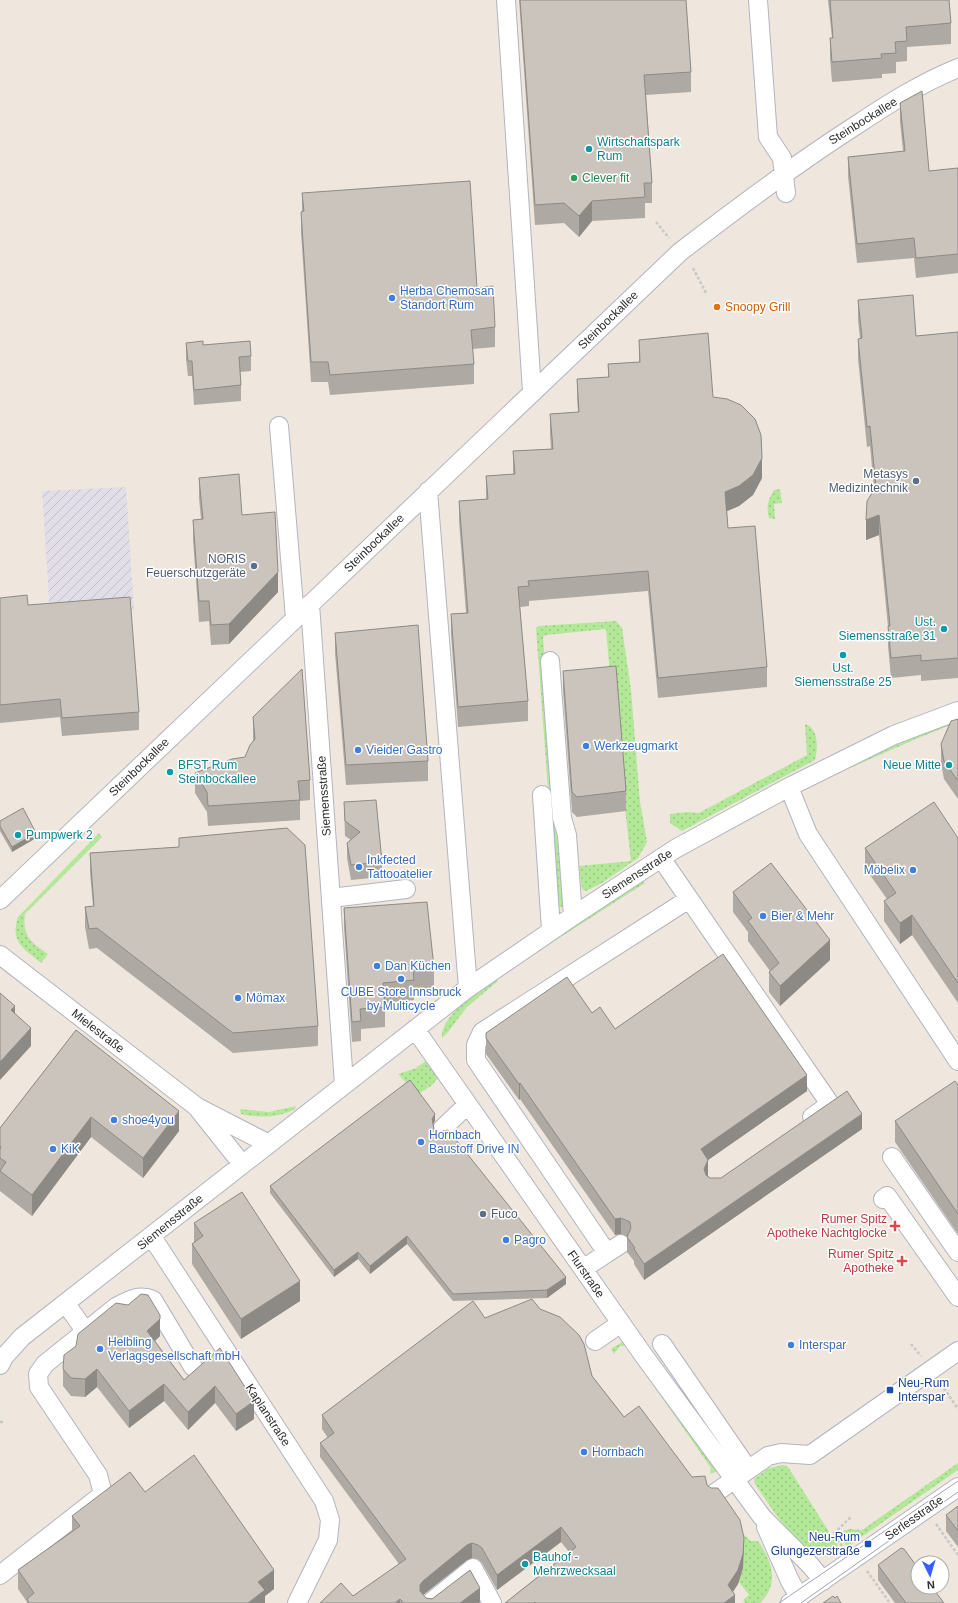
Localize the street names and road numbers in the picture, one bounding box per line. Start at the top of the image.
street label: Steinbockallee [826,94,900,148]
street label: Steinbockallee [575,288,641,352]
street label: Steinbockallee [341,511,407,575]
street label: Steinbockallee [106,735,172,799]
street label: Siemensstraße [314,755,334,837]
street label: Siemensstraße [599,846,675,902]
street label: Mielestraße [69,1006,127,1056]
street label: Siemensstraße [134,1191,206,1253]
street label: Flurstraße [565,1248,608,1301]
street label: Kaplanstraße [243,1381,293,1449]
street label: Serlesstraße [882,1493,946,1543]

